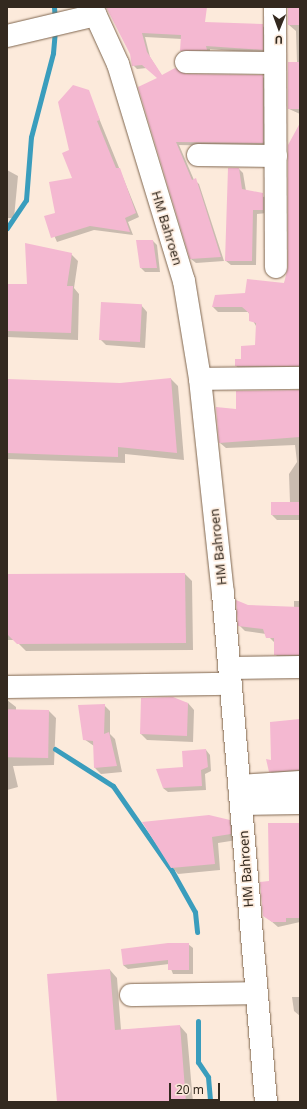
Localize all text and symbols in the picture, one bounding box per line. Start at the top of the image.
north arrow [259,8,299,48]
text: U [274,33,283,48]
street label: HM Bahroen [148,189,186,267]
street label: HM Bahroen [206,508,230,586]
street label: HM Bahroen [236,830,256,908]
scale bar [171,1075,222,1101]
text: 20 m [176,1081,204,1098]

